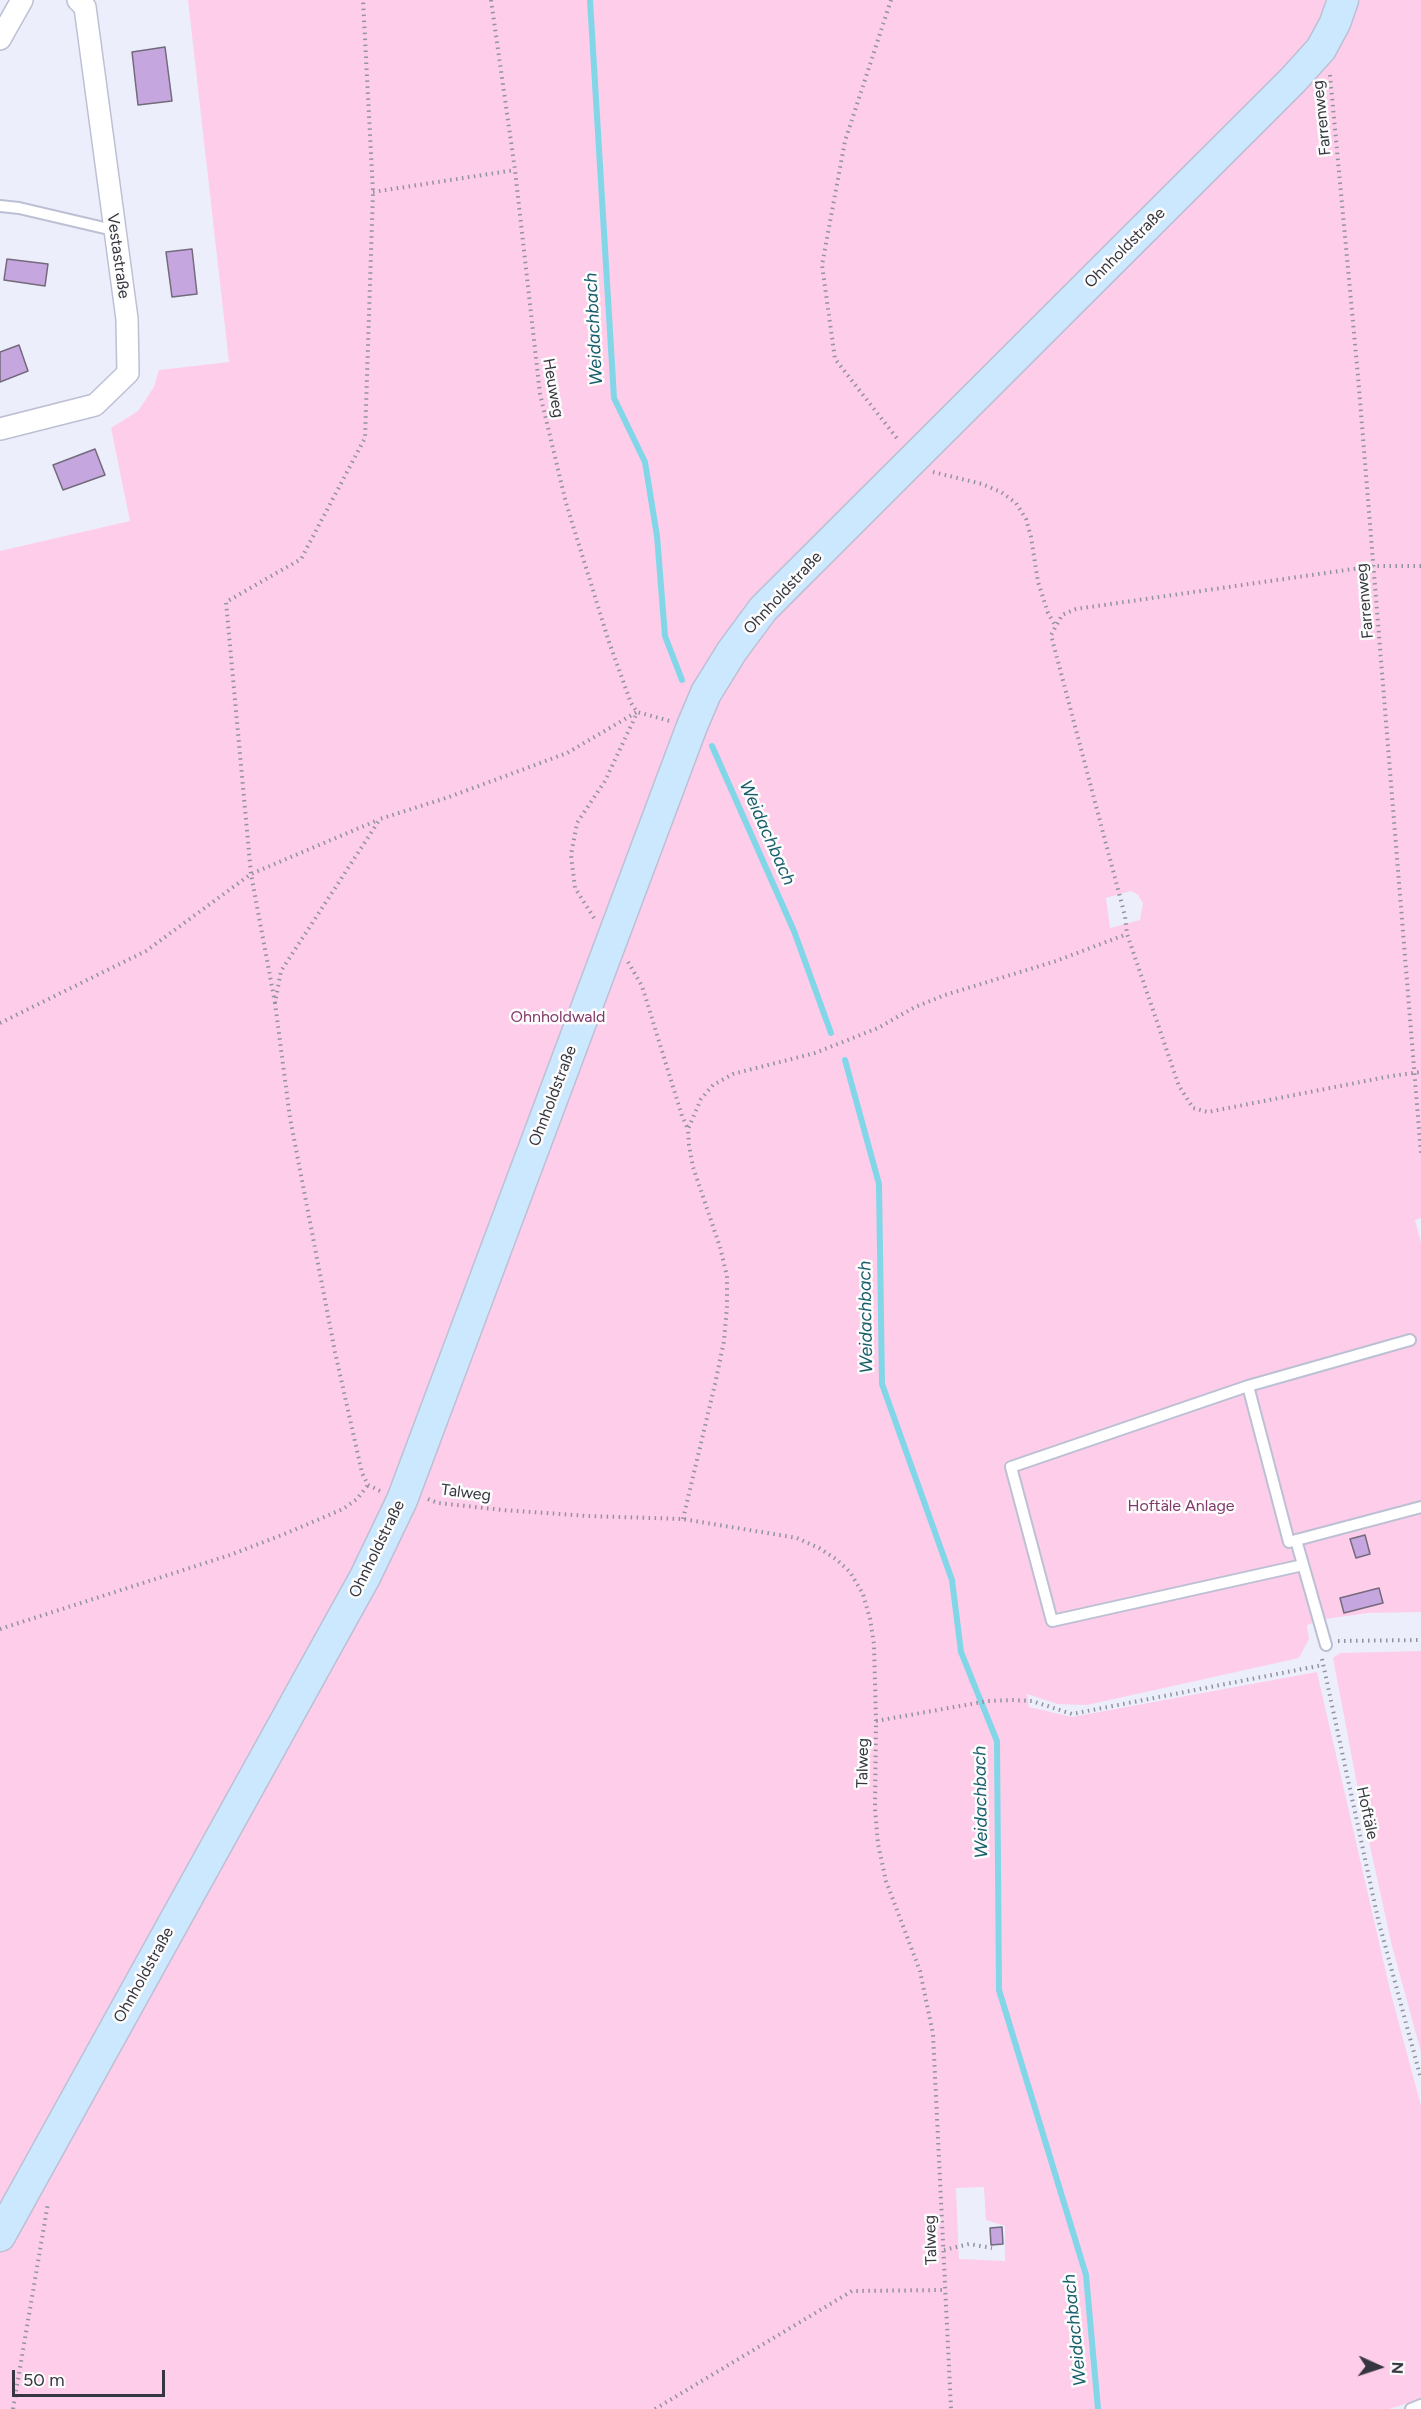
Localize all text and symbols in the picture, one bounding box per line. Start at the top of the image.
street label: Farrenweg [1309,79,1335,157]
street label: Ohnholdstraße [1081,204,1169,292]
street label: Vestastraße [103,212,133,300]
water label: Weidachbach [580,272,608,386]
street label: Heuweg [538,357,568,419]
street label: Ohnholdstraße [740,548,826,638]
street label: Farrenweg [1352,563,1378,639]
water label: Weidachbach [734,777,800,889]
park label: Ohnholdwald [511,1007,605,1027]
street label: Ohnholdstraße [525,1043,581,1149]
water label: Weidachbach [854,1261,878,1373]
street label: Talweg [440,1480,492,1506]
park label: Hoftäle Anlage [1127,1496,1235,1516]
street label: Ohnholdstraße [345,1497,409,1601]
street label: Talweg [853,1738,873,1788]
water label: Weidachbach [969,1746,993,1858]
street label: Hoftäle [1352,1785,1382,1841]
street label: Ohnholdstraße [110,1924,178,2026]
street label: Talweg [921,2215,941,2265]
water label: Weidachbach [1058,2273,1092,2387]
north arrow [1349,2337,1409,2397]
scale bar [15,2358,168,2396]
text: N [1388,2361,1407,2375]
text: 50 m [23,2369,65,2391]

